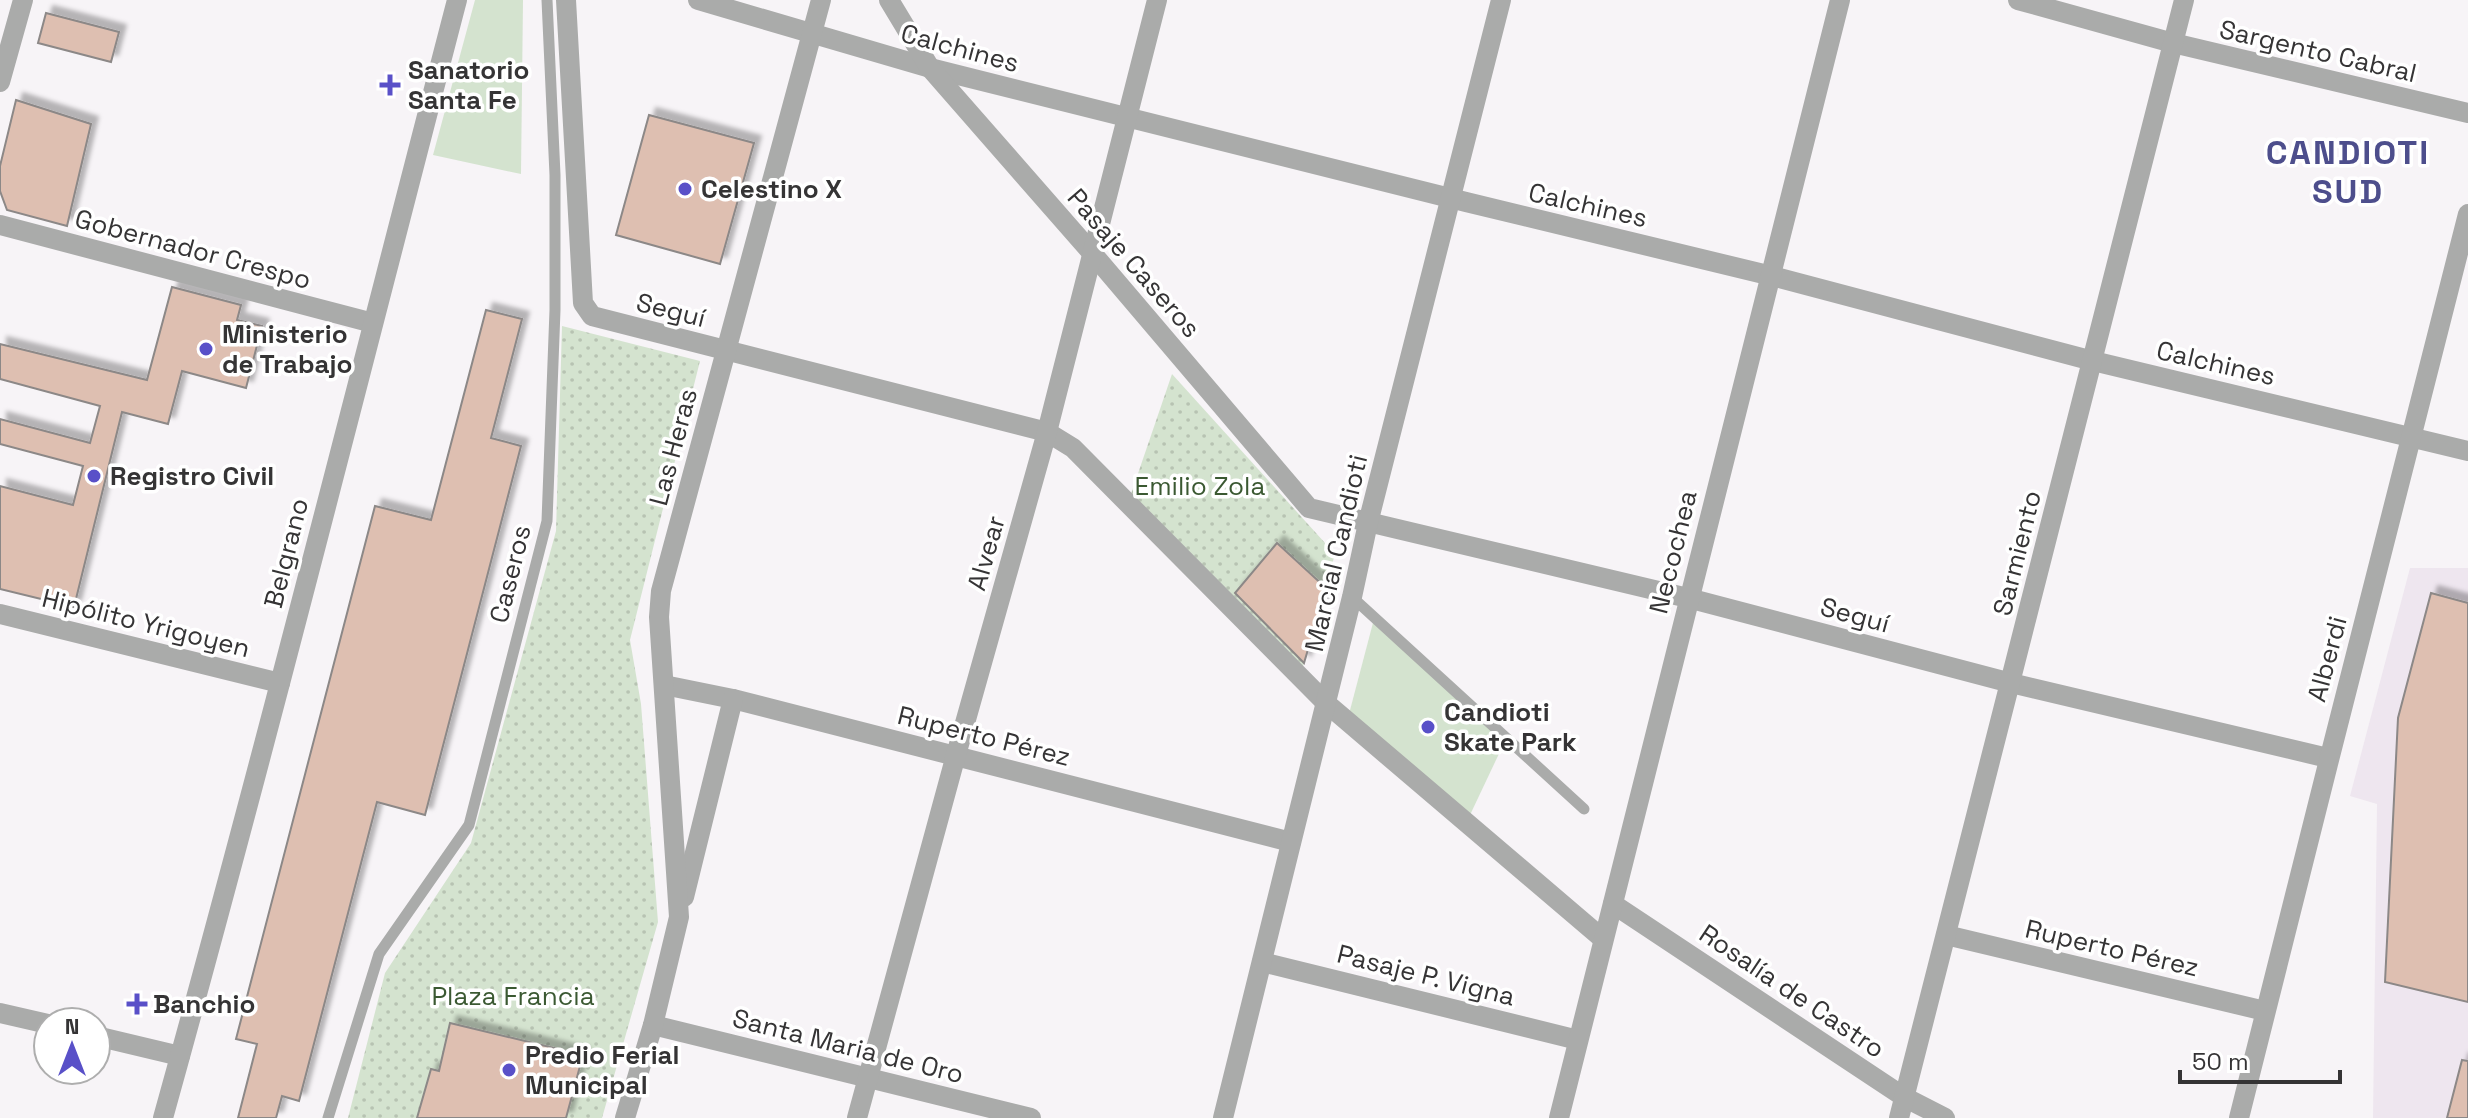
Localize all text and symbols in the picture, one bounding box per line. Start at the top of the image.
street label: Sargento Cabral [2216,12,2420,90]
street label: Calchines [897,16,1023,80]
place label: Sanatorio Santa Fe [408,53,529,117]
marker: Sanatorio Santa Fe [379,74,401,96]
district label: CANDIOTI SUD [2266,131,2430,213]
place label: Celestino X [701,172,842,206]
street label: Calchines [1525,175,1651,235]
marker: Celestino X [676,180,694,198]
street label: Pasaje Caseros [1060,181,1208,345]
street label: Gobernador Crespo [71,201,315,297]
street label: Seguí [633,285,710,335]
place label: Ministerio de Trabajo [222,317,352,381]
street label: Calchines [2153,333,2279,393]
marker: Ministerio de Trabajo [197,340,215,358]
street label: Las Heras [641,385,705,509]
street label: Marcial Candioti [1297,451,1375,655]
place label: Registro Civil [110,459,274,493]
marker: Registro Civil [85,467,103,485]
park label: Emilio Zola [1135,469,1265,503]
street label: Necochea [1641,487,1705,617]
street label: Sarmiento [1985,487,2049,619]
street label: Belgrano [256,495,316,611]
street label: Alvear [959,512,1013,594]
street label: Caseros [481,521,539,627]
street label: Hipólito Yrigoyen [38,581,254,665]
street label: Seguí [1817,589,1894,641]
street label: Alberdi [2299,612,2355,706]
place label: Candioti Skate Park [1444,695,1577,759]
street label: Ruperto Pérez [894,698,1074,774]
marker: Candioti Skate Park [1419,718,1437,736]
street label: Ruperto Pérez [2022,912,2202,984]
street label: Rosalía de Castro [1693,916,1891,1066]
street label: Pasaje P. Vigna [1334,936,1519,1014]
park label: Plaza Francia [431,979,595,1013]
place label: Banchio [153,987,255,1021]
marker: Banchio [128,995,146,1013]
street label: Santa Maria de Oro [729,1001,967,1091]
north arrow [32,1006,112,1086]
text: N [65,1012,79,1040]
scale bar [2180,1034,2340,1084]
place label: Predio Ferial Municipal [525,1038,680,1102]
text: 50 m [2192,1046,2249,1077]
marker: Predio Ferial Municipal [500,1061,518,1079]

